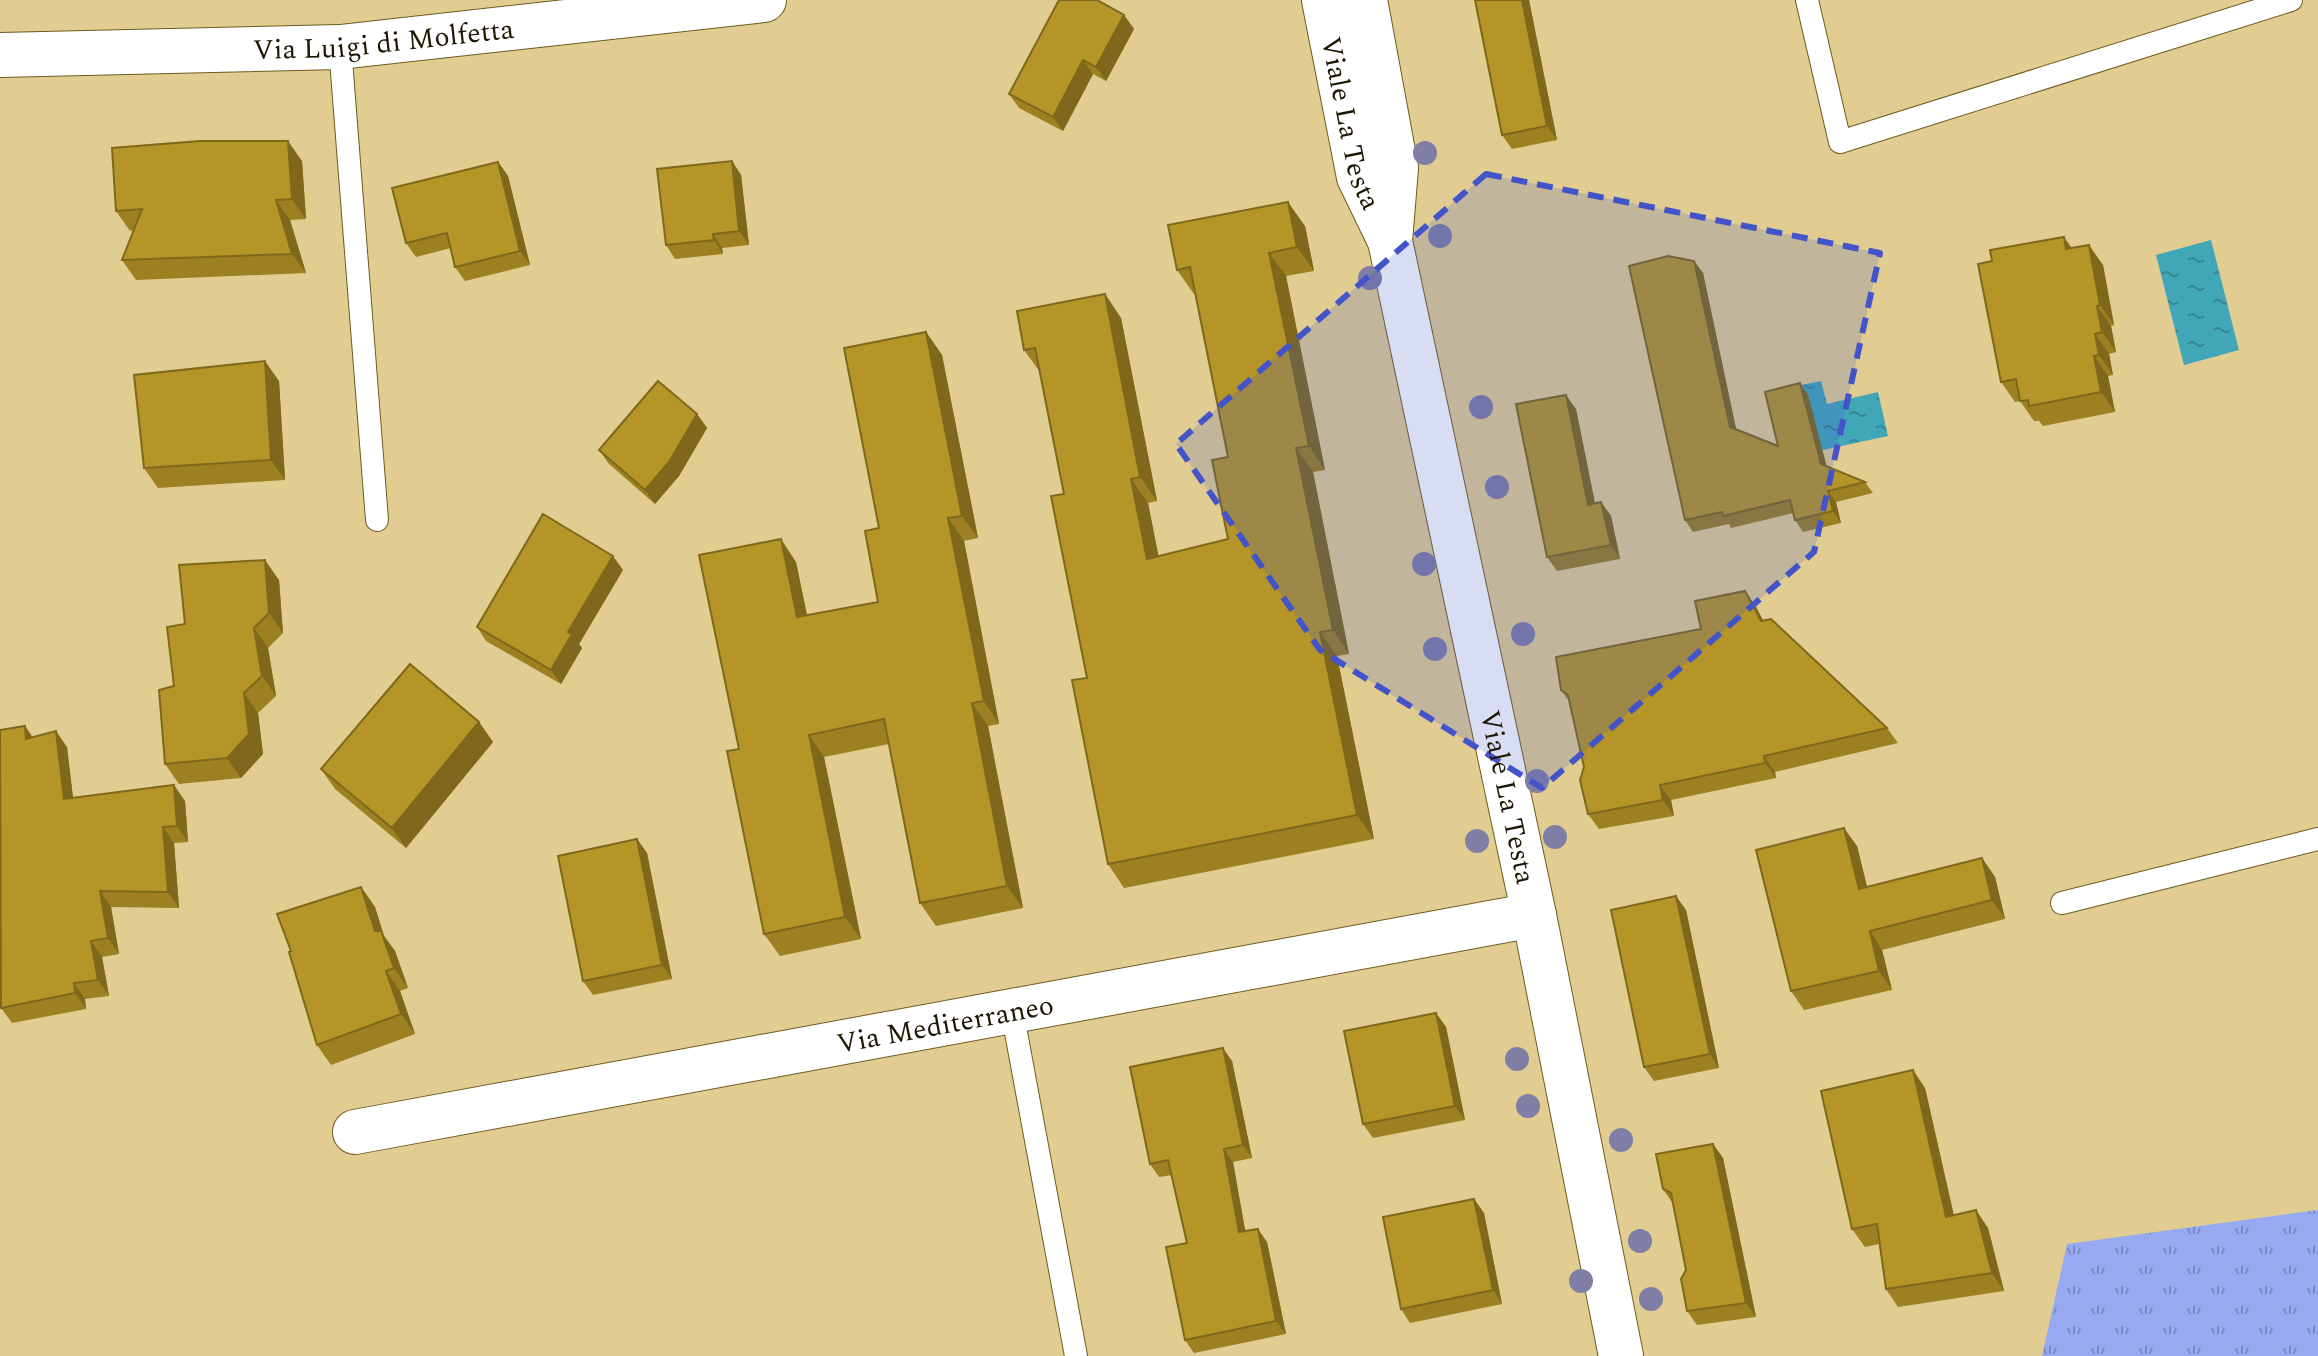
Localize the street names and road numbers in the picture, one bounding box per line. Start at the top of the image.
street label: Via Luigi di Molfetta [253,8,517,72]
street label: Viale La Testa [1309,33,1392,218]
street label: Viale La Testa [1468,706,1547,888]
street label: Via Mediterraneo [833,984,1057,1066]

